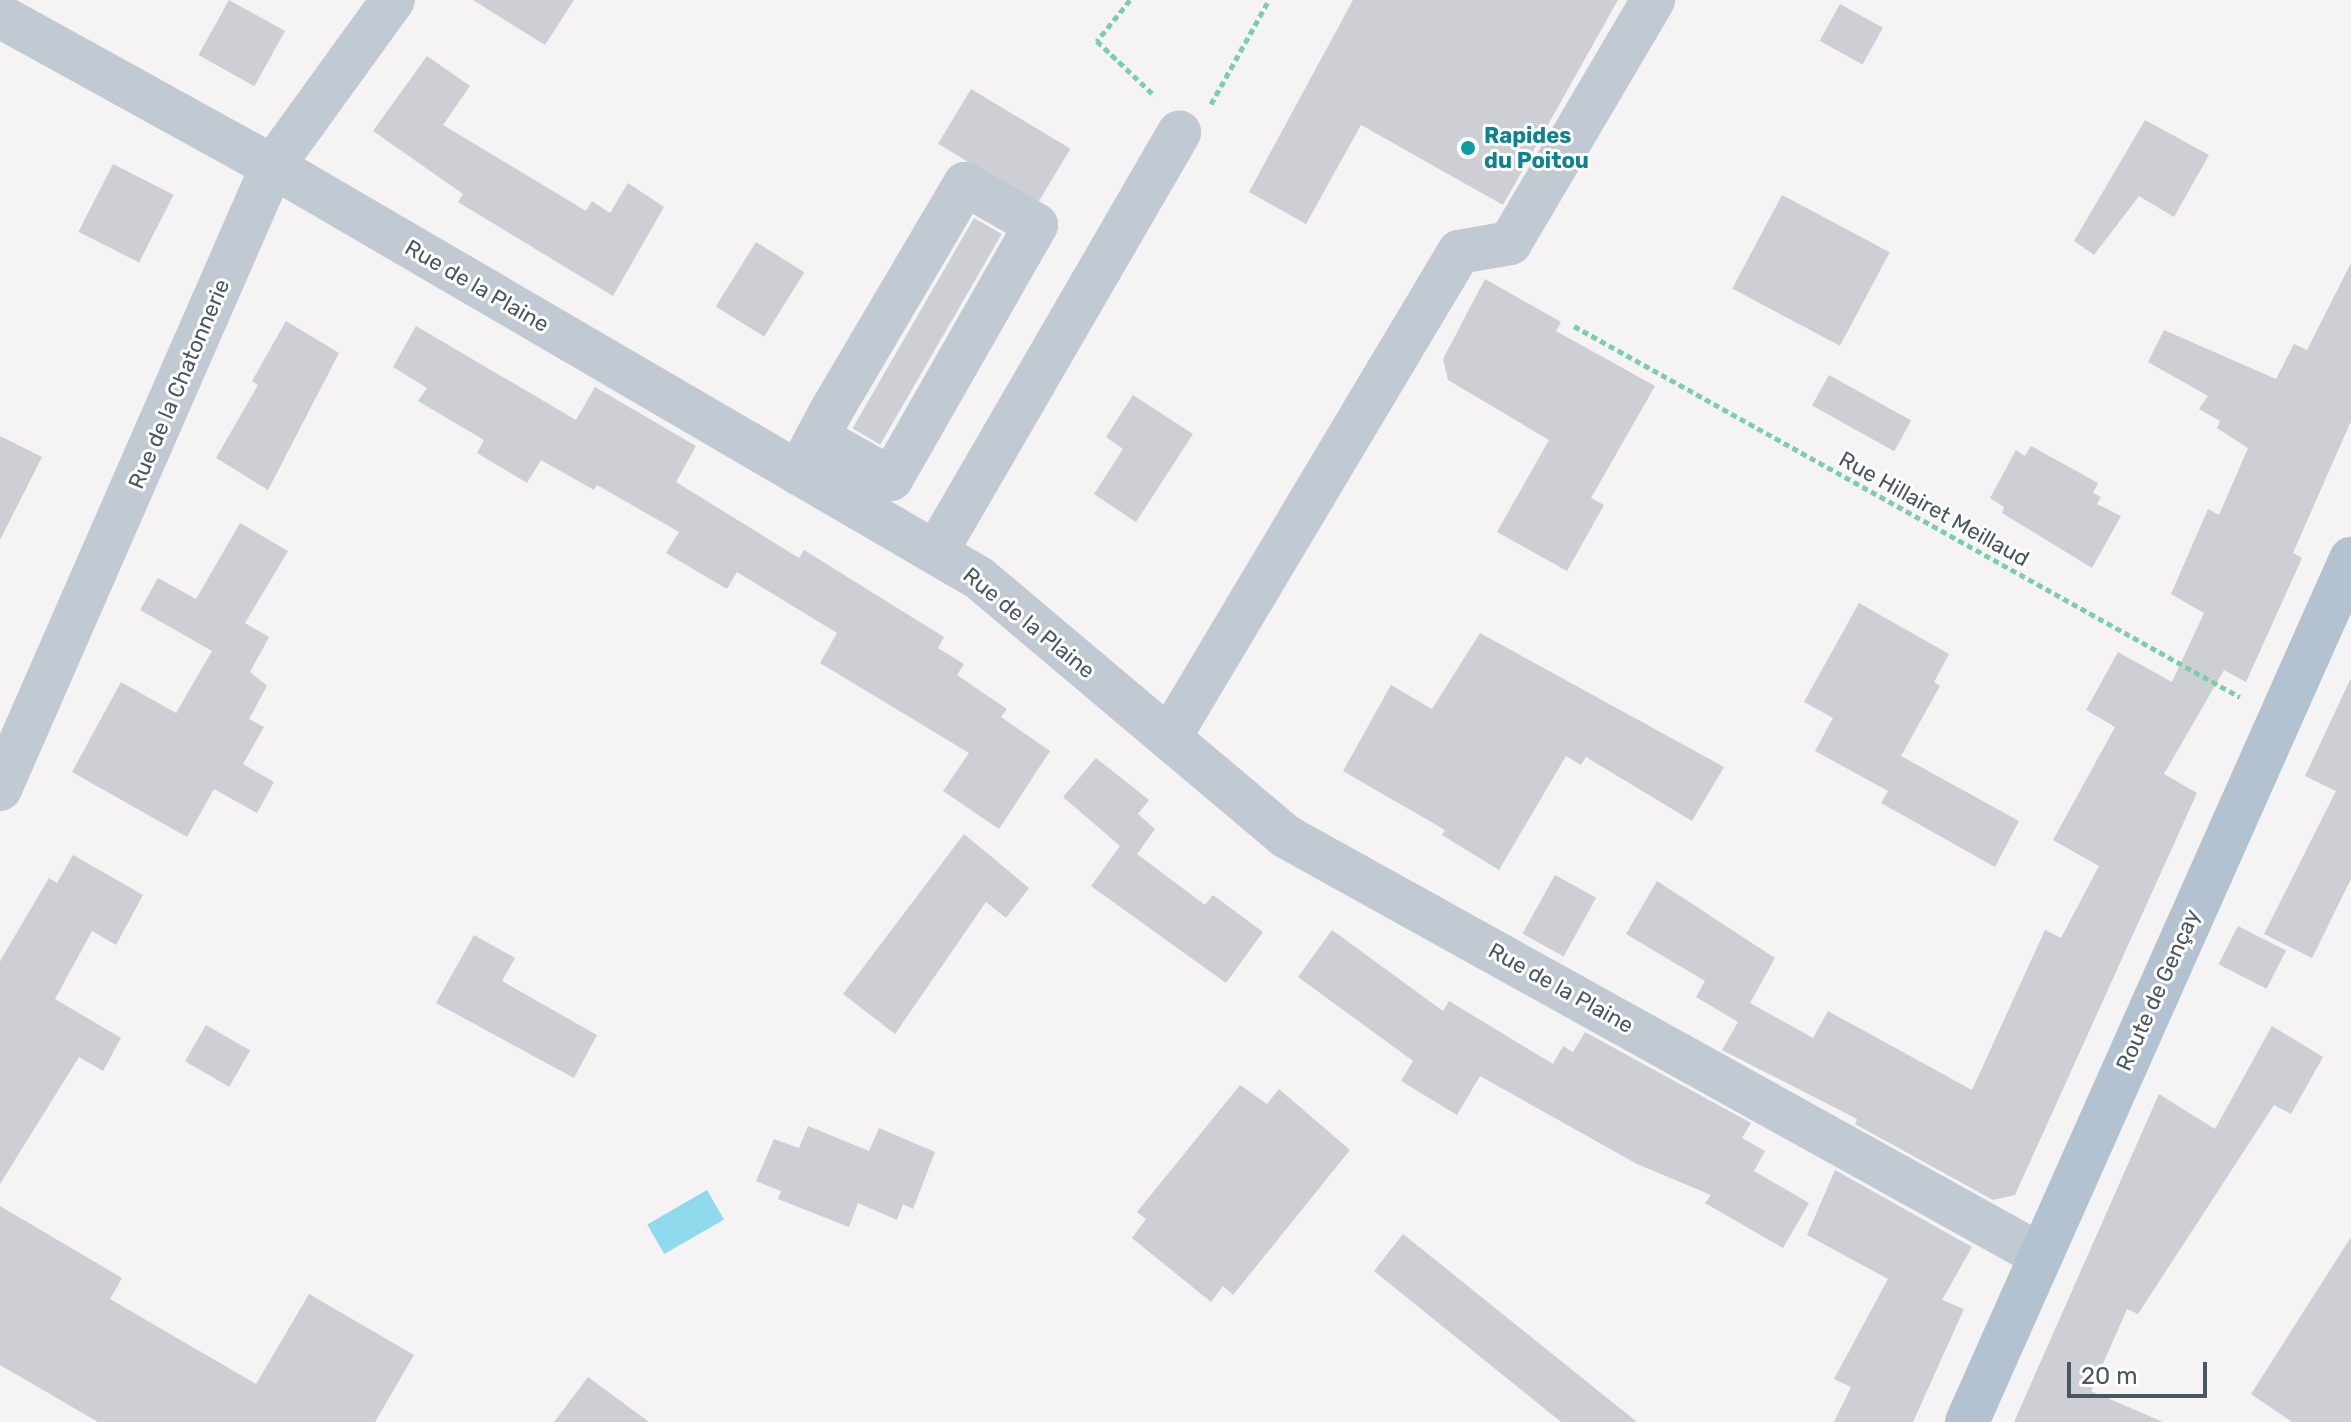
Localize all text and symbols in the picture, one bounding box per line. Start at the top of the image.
place label: Rapides du Poitou [1484,122,1589,174]
marker: Rapides du Poitou [1459,139,1477,157]
street label: Rue de la Plaine [400,234,554,338]
street label: Rue de la Chatonnerie [123,275,235,493]
street label: Rue Hillairet Meillaud [1834,446,2034,572]
street label: Rue de la Plaine [958,562,1100,684]
street label: Route de Gençay [2111,905,2205,1075]
street label: Rue de la Plaine [1484,937,1638,1039]
scale bar [2071,1346,2211,1396]
text: 20 m [2081,1362,2138,1390]

